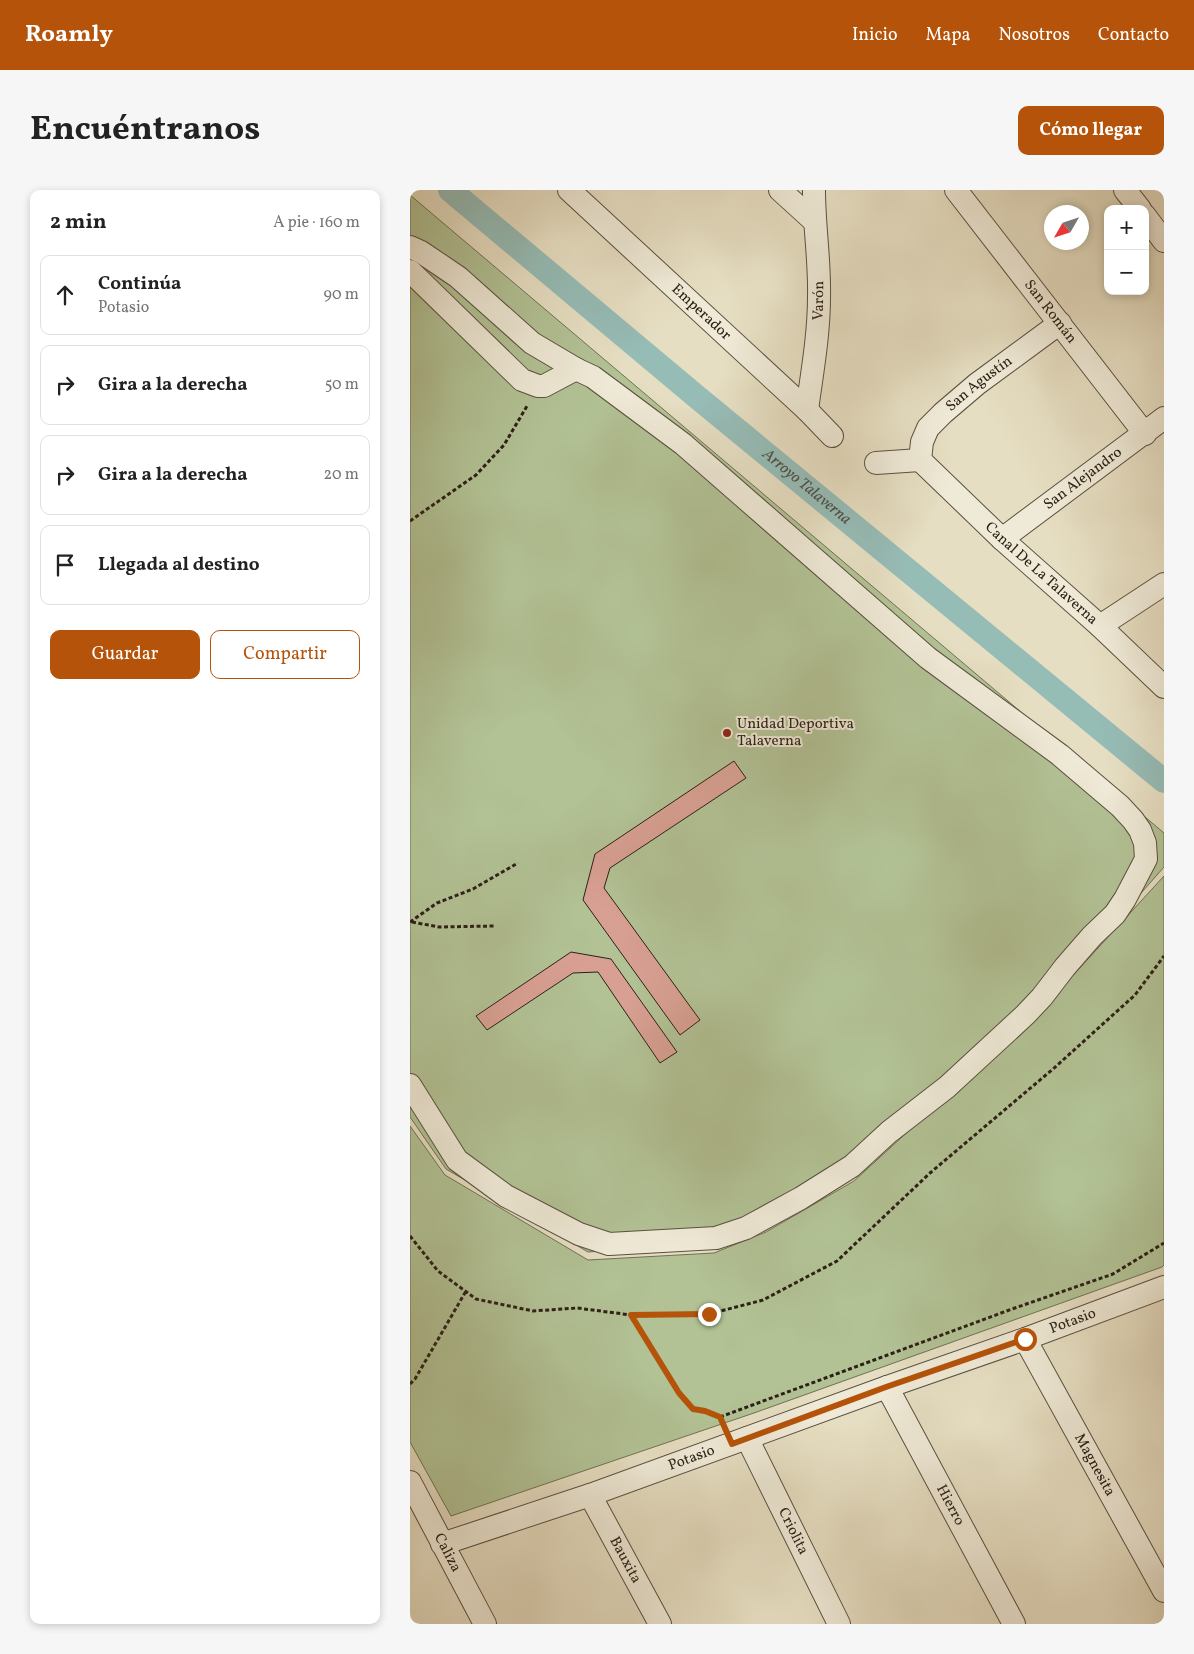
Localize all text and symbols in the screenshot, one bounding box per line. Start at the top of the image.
text: Roamly [25,18,113,52]
text: Inicio [852,23,898,48]
text: Mapa [926,23,971,48]
text: Nosotros [999,23,1070,48]
text: Contacto [1098,23,1169,48]
text: Encuéntranos [30,106,260,154]
button: Cómo llegar [1018,106,1164,155]
north arrow [1044,205,1089,250]
map controls [1104,205,1149,295]
button: + [1104,205,1149,250]
text: 2 min [50,208,107,237]
text: A pie · 160 m [273,212,360,234]
button: − [1104,250,1149,295]
text: Continúa [98,271,181,297]
street label: San Román [1019,275,1082,348]
street label: Emperador [667,279,736,345]
icon: ahead [51,281,79,309]
street label: Varón [808,281,830,321]
text: 90 m [323,284,359,306]
text: Potasio [98,297,149,319]
street label: San Agustín [941,351,1017,417]
icon: right [51,371,79,399]
text: Gira a la derecha [98,372,248,398]
text: 50 m [325,374,359,396]
street label: San Alejandro [1039,442,1127,515]
water label: Arroyo Talaverna [757,443,856,530]
icon: right [51,461,79,489]
text: Gira a la derecha [98,462,248,488]
text: 20 m [324,464,359,486]
street label: Canal De La Talaverna [980,517,1102,630]
icon: arrive [51,551,79,579]
text: Llegada al destino [98,552,260,578]
button: Guardar [50,630,200,679]
button: Compartir [210,630,360,679]
place label: Unidad Deportiva Talaverna [737,714,854,752]
marker: Unidad Deportiva Talaverna [721,727,733,739]
route end [698,1303,721,1326]
street label: Potasio [1047,1303,1099,1339]
route start [1014,1328,1037,1351]
street label: Magnesita [1069,1430,1120,1500]
street label: Potasio [665,1440,718,1476]
street label: Hierro [931,1481,970,1529]
street label: Criolita [773,1504,814,1558]
street label: Caliza [428,1530,466,1576]
street label: Bauxita [604,1533,647,1587]

